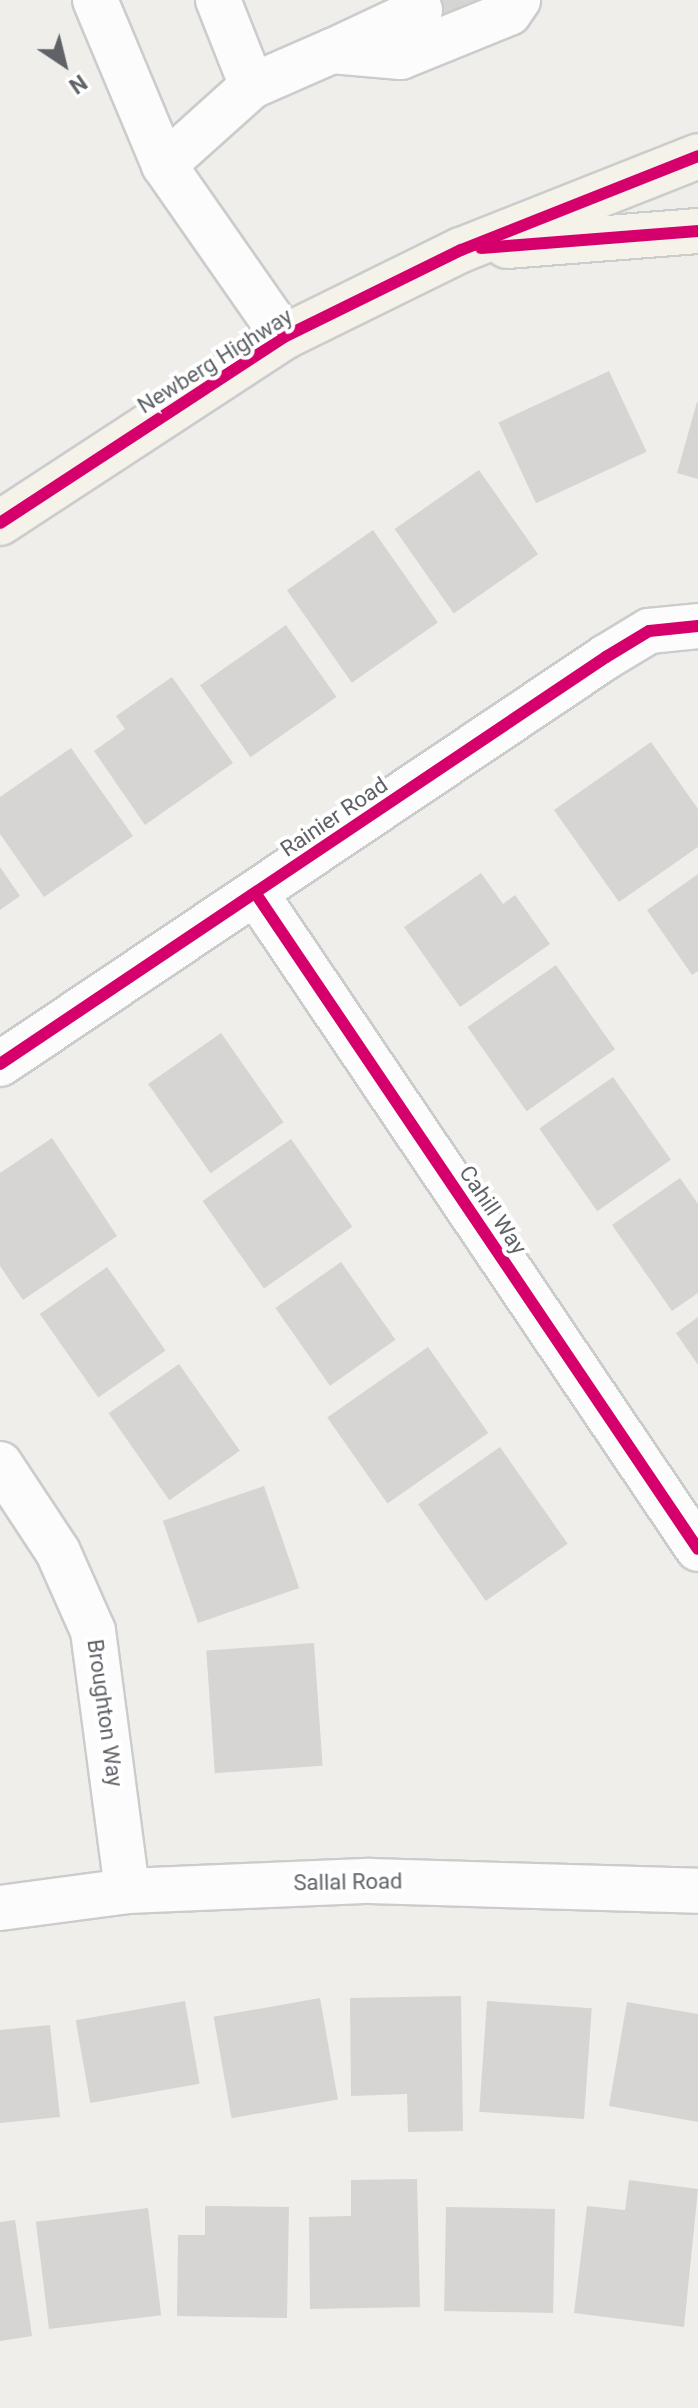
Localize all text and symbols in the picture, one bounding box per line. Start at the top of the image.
north arrow [24,24,104,104]
text: N [65,69,92,99]
street label: Newberg Highway [133,303,297,419]
street label: Rainier Road [275,772,393,862]
street label: Cahill Way [454,1161,532,1259]
street label: Broughton Way [82,1638,128,1788]
street label: Sallal Road [293,1868,403,1896]

